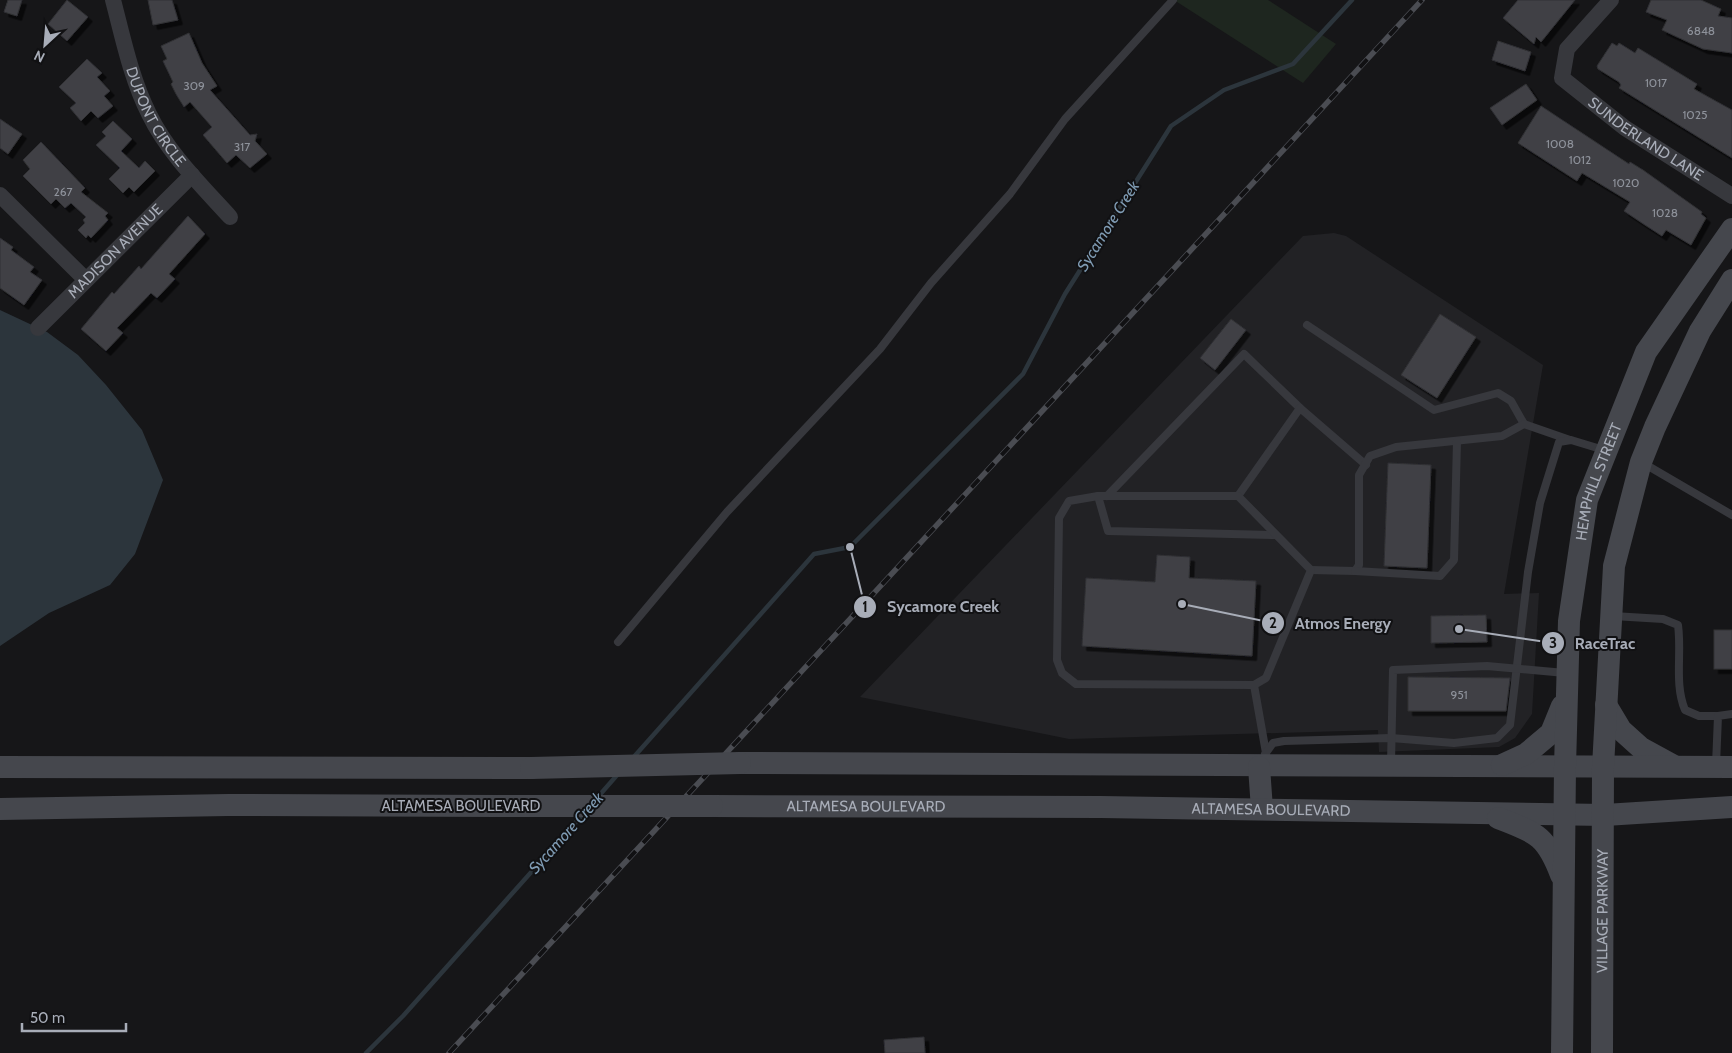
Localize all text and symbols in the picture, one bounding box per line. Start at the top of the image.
north arrow [20,20,70,70]
house number: 6848 [1687,23,1715,38]
text: N [31,46,48,67]
street label: DUPONT CIRCLE [122,64,190,170]
house number: 1017 [1645,75,1667,90]
house number: 309 [183,78,205,93]
street label: SUNDERLAND LANE [1584,93,1707,184]
house number: 1025 [1682,107,1708,122]
house number: 1008 [1546,136,1574,151]
house number: 317 [234,139,250,154]
house number: 1012 [1569,152,1591,167]
house number: 1020 [1613,175,1639,190]
water label: Sycamore Creek [1073,176,1144,275]
house number: 267 [53,184,73,199]
street label: MADISON AVENUE [64,200,166,302]
house number: 1028 [1652,205,1678,220]
street label: HEMPHILL STREET [1572,420,1626,542]
callout: Sycamore Creek [852,591,1009,622]
text: Sycamore Creek [887,597,999,616]
text: 1 [862,598,868,616]
callout: Atmos Energy [1260,608,1402,639]
text: 2 [1269,614,1277,632]
text: Atmos Energy [1295,614,1392,633]
callout: RaceTrac [1540,628,1646,659]
text: 3 [1549,634,1557,652]
text: RaceTrac [1575,634,1635,653]
house number: 951 [1450,687,1468,702]
water label: Sycamore Creek [525,788,608,878]
street label: ALTAMESA BOULEVARD [382,797,540,815]
street label: ALTAMESA BOULEVARD [787,797,946,816]
street label: ALTAMESA BOULEVARD [1191,799,1351,820]
street label: VILLAGE PARKWAY [1593,848,1612,973]
scale bar [22,1000,126,1032]
text: 50 m [30,1009,65,1027]

